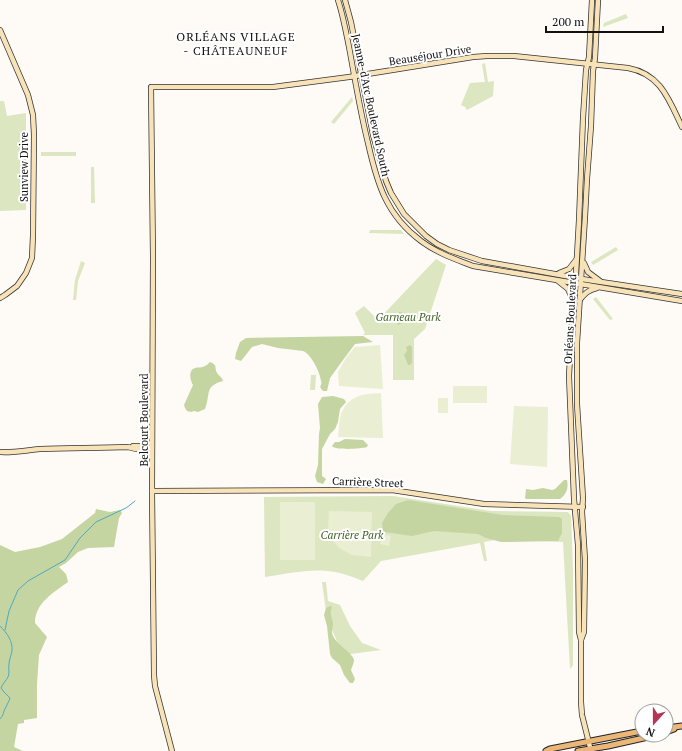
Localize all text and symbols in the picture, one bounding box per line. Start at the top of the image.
scale bar [546,8,663,34]
text: 200 m [552,14,585,29]
district label: ORLÉANS VILLAGE - CHÂTEAUNEUF [176,29,296,58]
street label: Jeanne-d'Arc Boulevard South [349,32,393,178]
street label: Beauséjour Drive [388,42,473,68]
street label: Sunview Drive [17,132,31,202]
street label: Orléans Boulevard [561,274,579,364]
park label: Garneau Park [376,310,441,324]
street label: Belcourt Boulevard [137,373,151,467]
street label: Carrière Street [332,474,404,490]
park label: Carrière Park [321,528,384,542]
north arrow [634,703,674,743]
text: N [643,724,657,740]

